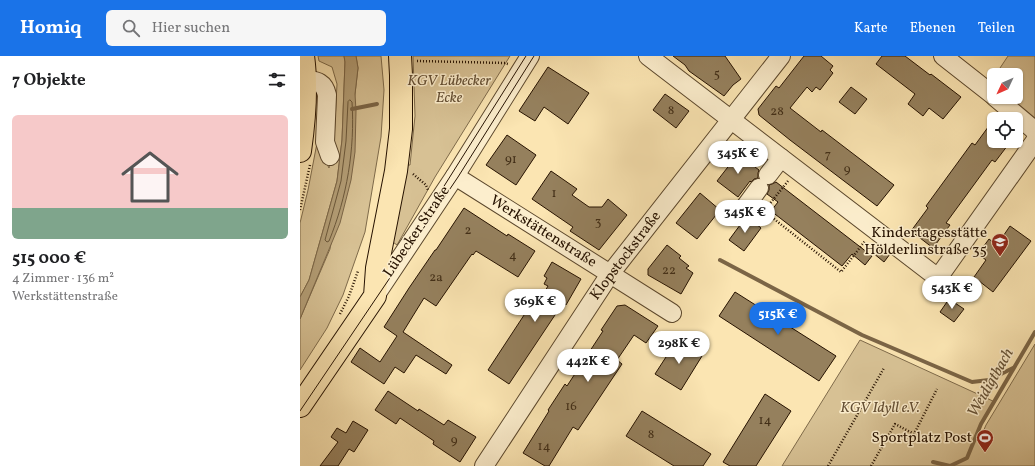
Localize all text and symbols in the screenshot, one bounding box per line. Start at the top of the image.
search box [106,10,386,46]
text: Homiq [20,15,82,41]
icon: search [120,17,142,39]
text: Hier suchen [152,18,230,39]
text: Karte [854,19,888,38]
text: Ebenen [910,19,956,38]
text: Teilen [978,19,1015,38]
house number: 5 [714,66,720,84]
north arrow [987,68,1023,104]
map controls [987,68,1023,148]
text: 7 Objekte [12,69,86,92]
icon: filters [266,69,288,91]
park label: KGV Lübecker Ecke [407,71,491,109]
house number: 8 [668,102,674,120]
house number: 28 [770,103,784,121]
button: locate [987,112,1023,148]
icon: home [114,141,186,213]
pin: 345K € [705,141,771,175]
text: 345K € [717,145,759,163]
house number: 7 [825,146,831,164]
house number: 91 [505,151,517,169]
house number: 9 [844,161,851,179]
street label: Lübecker Straße [379,182,455,282]
house number: 1 [551,185,557,203]
street label: Werkstättenstraße [486,191,600,273]
pin: 345K € [712,200,778,234]
text: 345K € [724,204,766,222]
street label: Klopstockstraße [585,207,667,305]
house number: 3 [595,214,602,232]
house number: 2 [465,222,472,240]
place label: Kindertagesstätte Hölderlinstraße 35 [864,223,987,261]
school or university icon: Kindertagesstätte Hölderlinstraße 35 [990,232,1010,257]
text: 515 000 € [12,247,86,270]
house number: 4 [509,247,517,265]
house number: 22 [662,262,676,280]
house number: 2a [429,269,443,287]
text: 4 Zimmer · 136 m² [12,270,114,288]
pin: 543K € [919,276,985,310]
text: 543K € [931,280,973,298]
text: Werkstättenstraße [12,288,118,306]
pin: 369K € [502,289,568,323]
text: 369K € [514,293,556,311]
pin: 515K € [745,302,811,336]
text: 515K € [758,306,798,324]
pin: 298K € [646,331,712,365]
text: 298K € [658,335,700,353]
water label: Weidigtbach [962,344,1020,422]
pin: 442K € [555,349,621,383]
text: 442K € [566,353,610,371]
house number: 16 [565,398,577,416]
park label: KGV Idyll e.V. [840,398,920,419]
house number: 14 [759,412,772,430]
house number: 8 [648,426,654,444]
place label: Sportplatz Post [872,428,972,449]
sports icon: Sportplatz Post [975,428,995,453]
house number: 9 [451,432,458,450]
house number: 14 [538,438,551,456]

